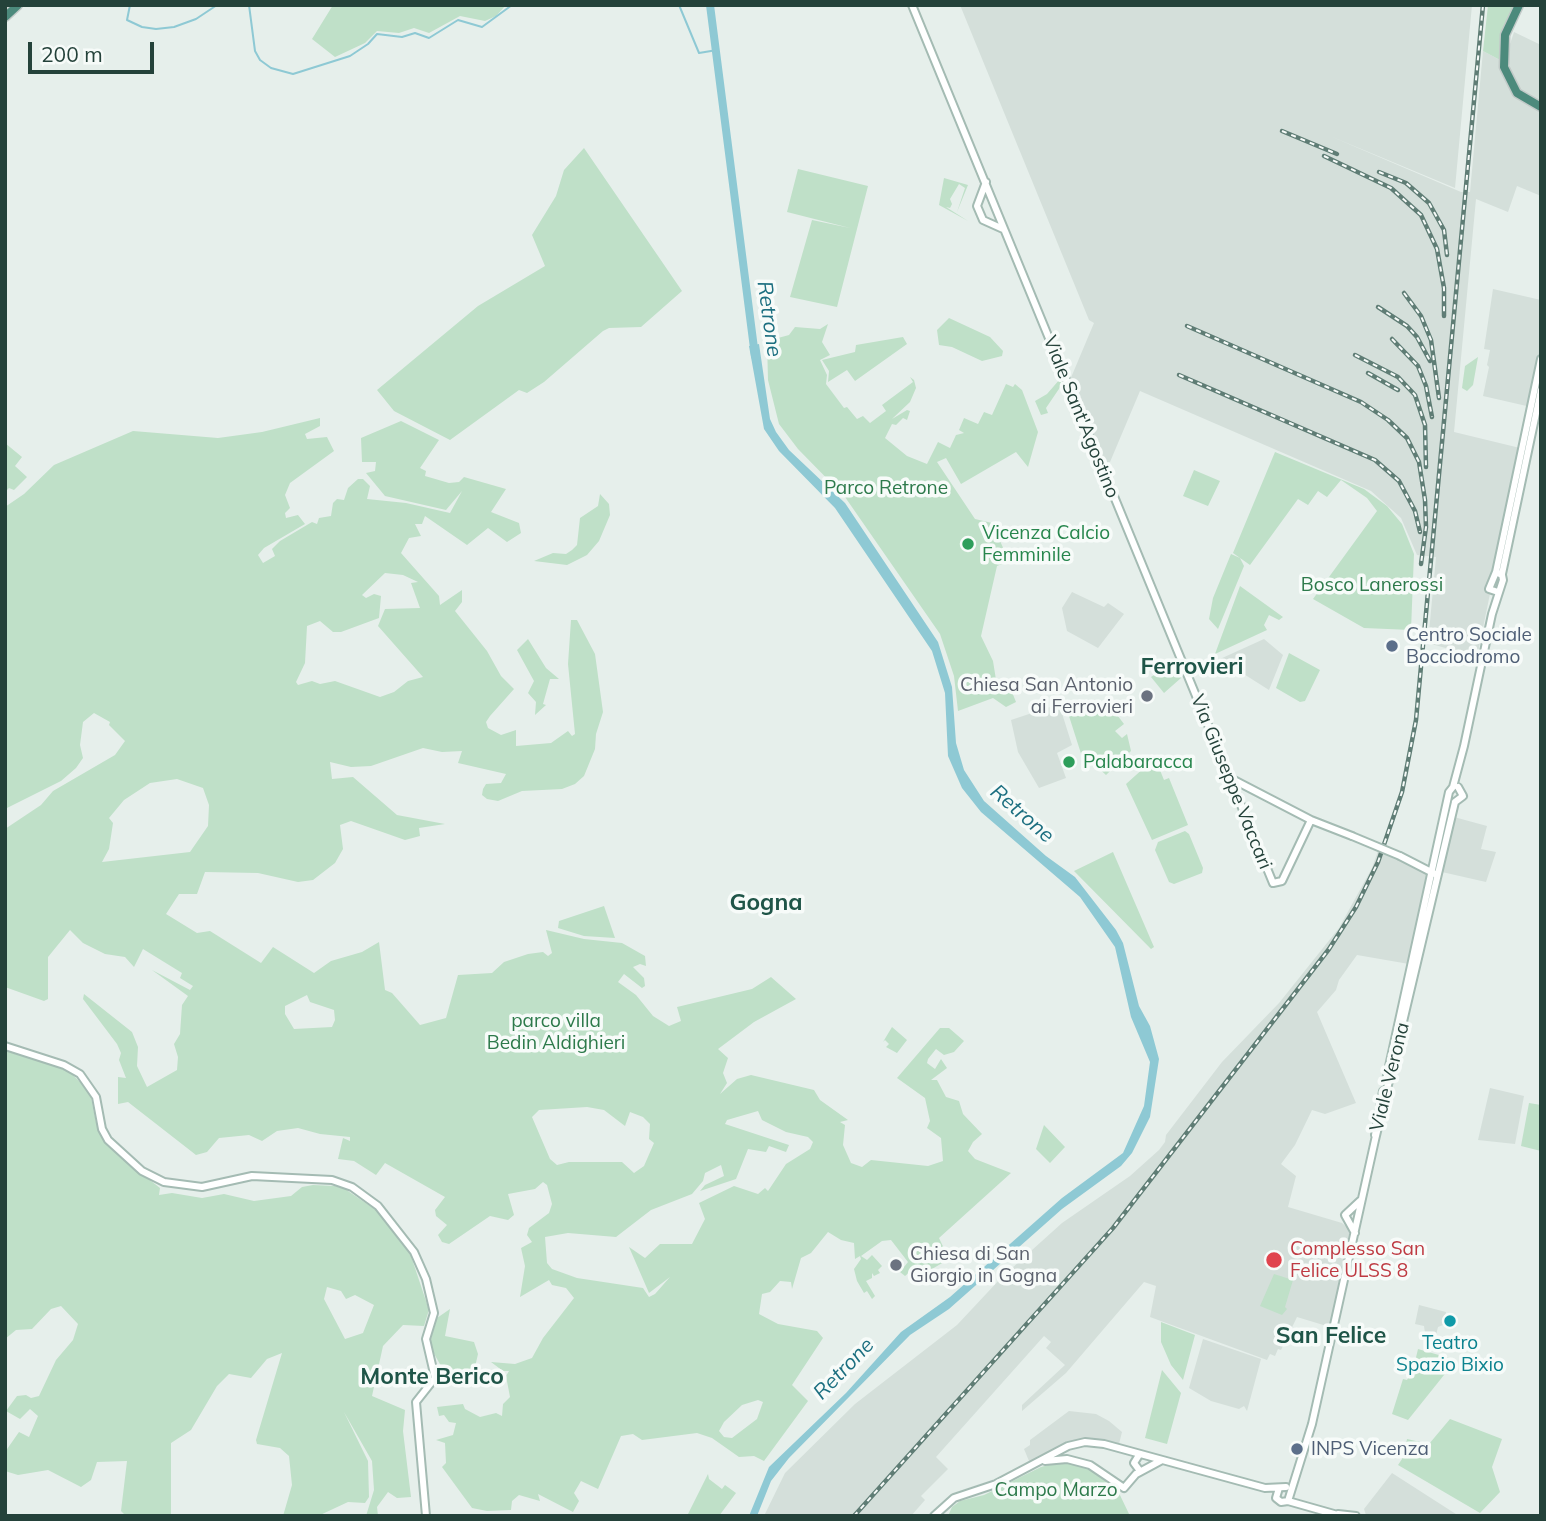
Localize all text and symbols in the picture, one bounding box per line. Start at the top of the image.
scale bar [32,28,158,72]
text: 200 m [41,41,103,67]
water label: Retrone [751,279,787,359]
street label: Viale Sant'Agostino [1038,333,1124,501]
park label: Parco Retrone [824,477,948,499]
place label: Vicenza Calcio Femminile [982,522,1110,566]
marker: Vicenza Calcio Femminile [960,536,976,552]
park label: Bosco Lanerossi [1301,574,1443,596]
place label: Centro Sociale Bocciodromo [1406,624,1532,668]
marker: Centro Sociale Bocciodromo [1384,638,1400,654]
district label: Ferrovieri [1141,653,1243,681]
place label: Chiesa San Antonio ai Ferrovieri [960,674,1133,718]
marker: Chiesa San Antonio ai Ferrovieri [1139,688,1155,704]
street label: Via Giuseppe Vaccari [1186,691,1276,873]
place label: Palabaracca [1083,751,1193,773]
marker: Palabaracca [1061,754,1077,770]
water label: Retrone [985,779,1059,849]
district label: Gogna [729,889,803,917]
park label: parco villa Bedin Aldighieri [487,1010,625,1054]
street label: Viale Verona [1365,1020,1415,1134]
place label: Complesso San Felice ULSS 8 [1290,1238,1425,1282]
place label: Chiesa di San Giorgio in Gogna [910,1243,1057,1287]
marker: Complesso San Felice ULSS 8 [1264,1250,1284,1270]
marker: Chiesa di San Giorgio in Gogna [888,1257,904,1273]
marker: Teatro Spazio Bixio [1442,1313,1458,1329]
district label: San Felice [1276,1322,1386,1350]
place label: Teatro Spazio Bixio [1396,1332,1504,1376]
water label: Retrone [808,1333,880,1405]
district label: Monte Berico [360,1363,504,1391]
place label: INPS Vicenza [1311,1438,1429,1460]
marker: INPS Vicenza [1289,1441,1305,1457]
park label: Campo Marzo [994,1479,1118,1501]

